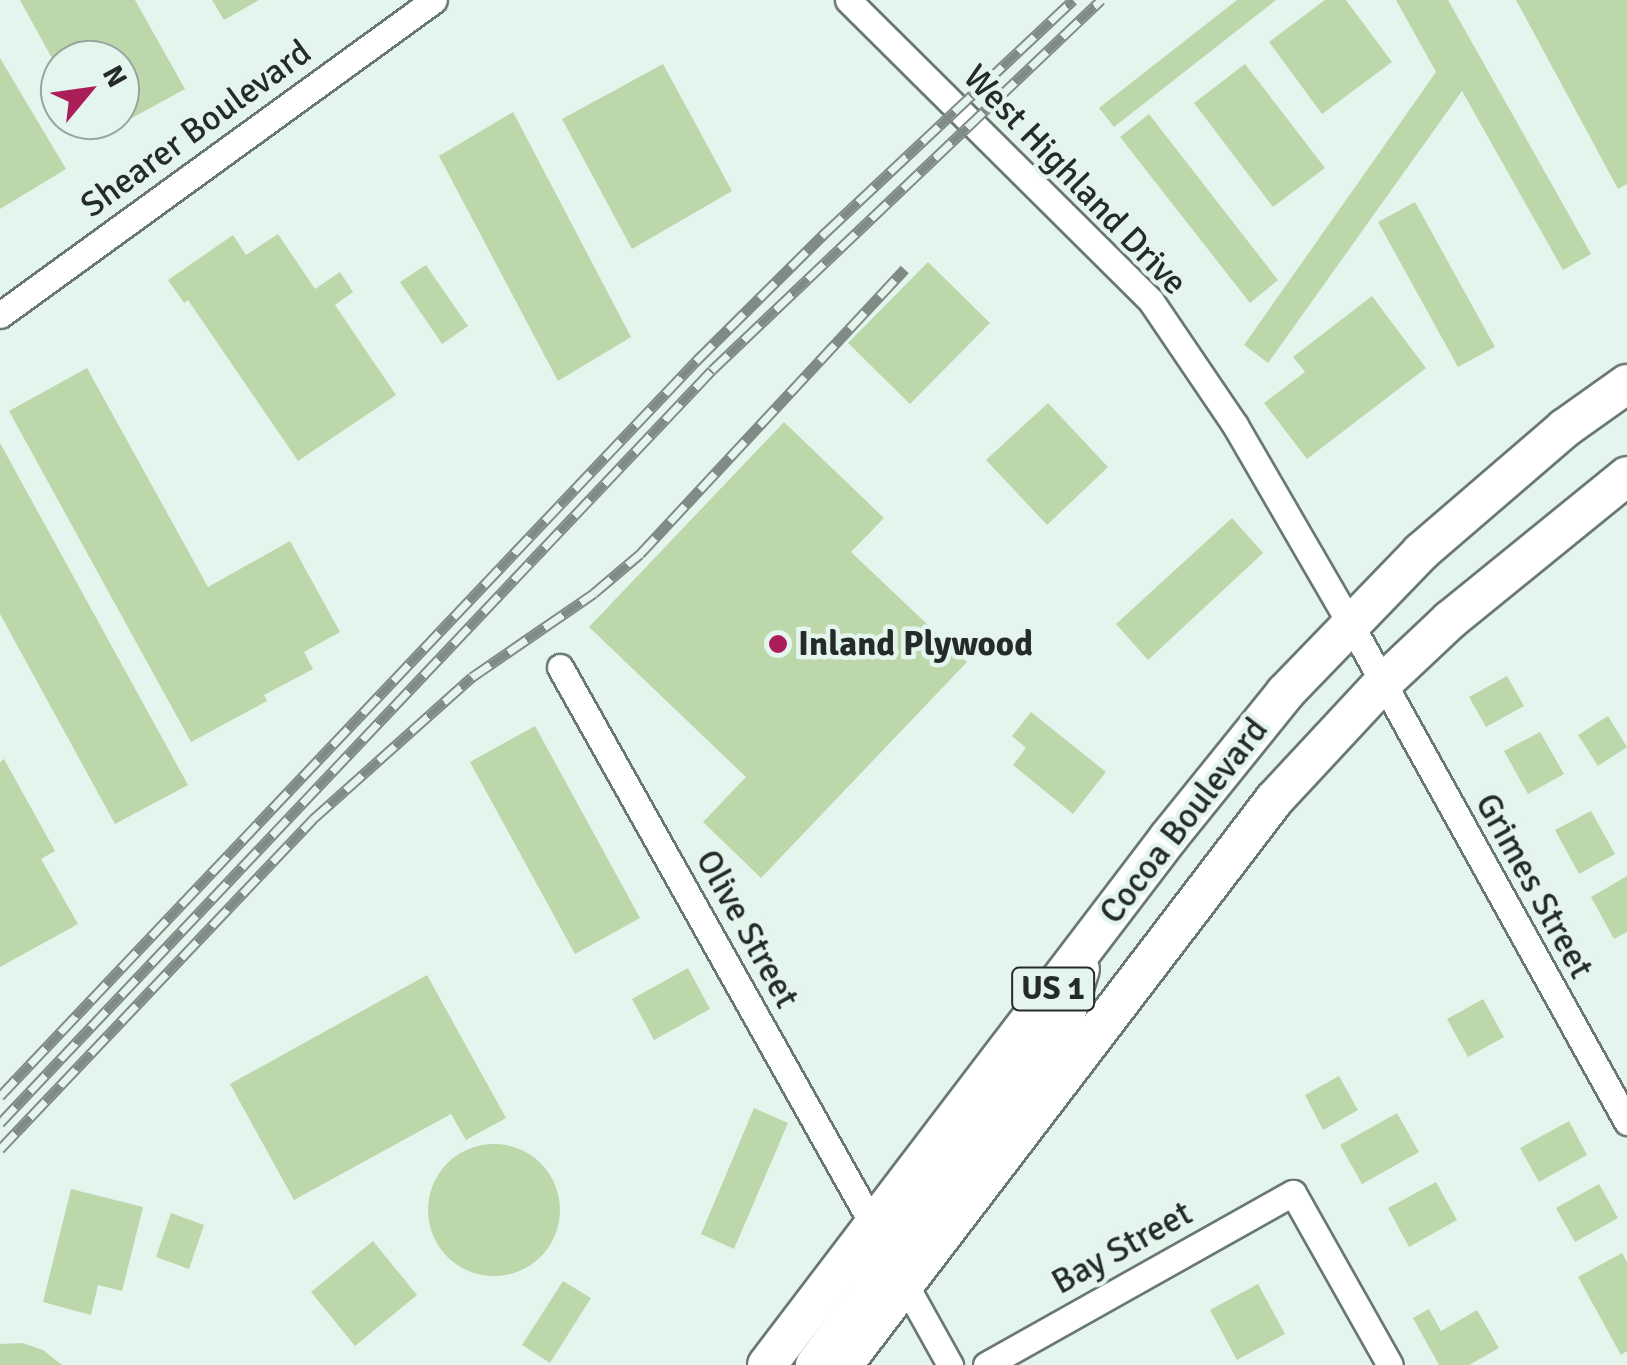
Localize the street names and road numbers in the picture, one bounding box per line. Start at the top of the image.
street label: Shearer Boulevard [73,31,319,227]
street label: West Highland Drive [954,56,1196,304]
street label: Cocoa Boulevard [1091,710,1277,932]
street label: Grimes Street [1466,786,1602,986]
street label: Olive Street [686,843,808,1015]
road number: US 1 [1010,962,1096,1016]
street label: Bay Street [1045,1192,1199,1304]

